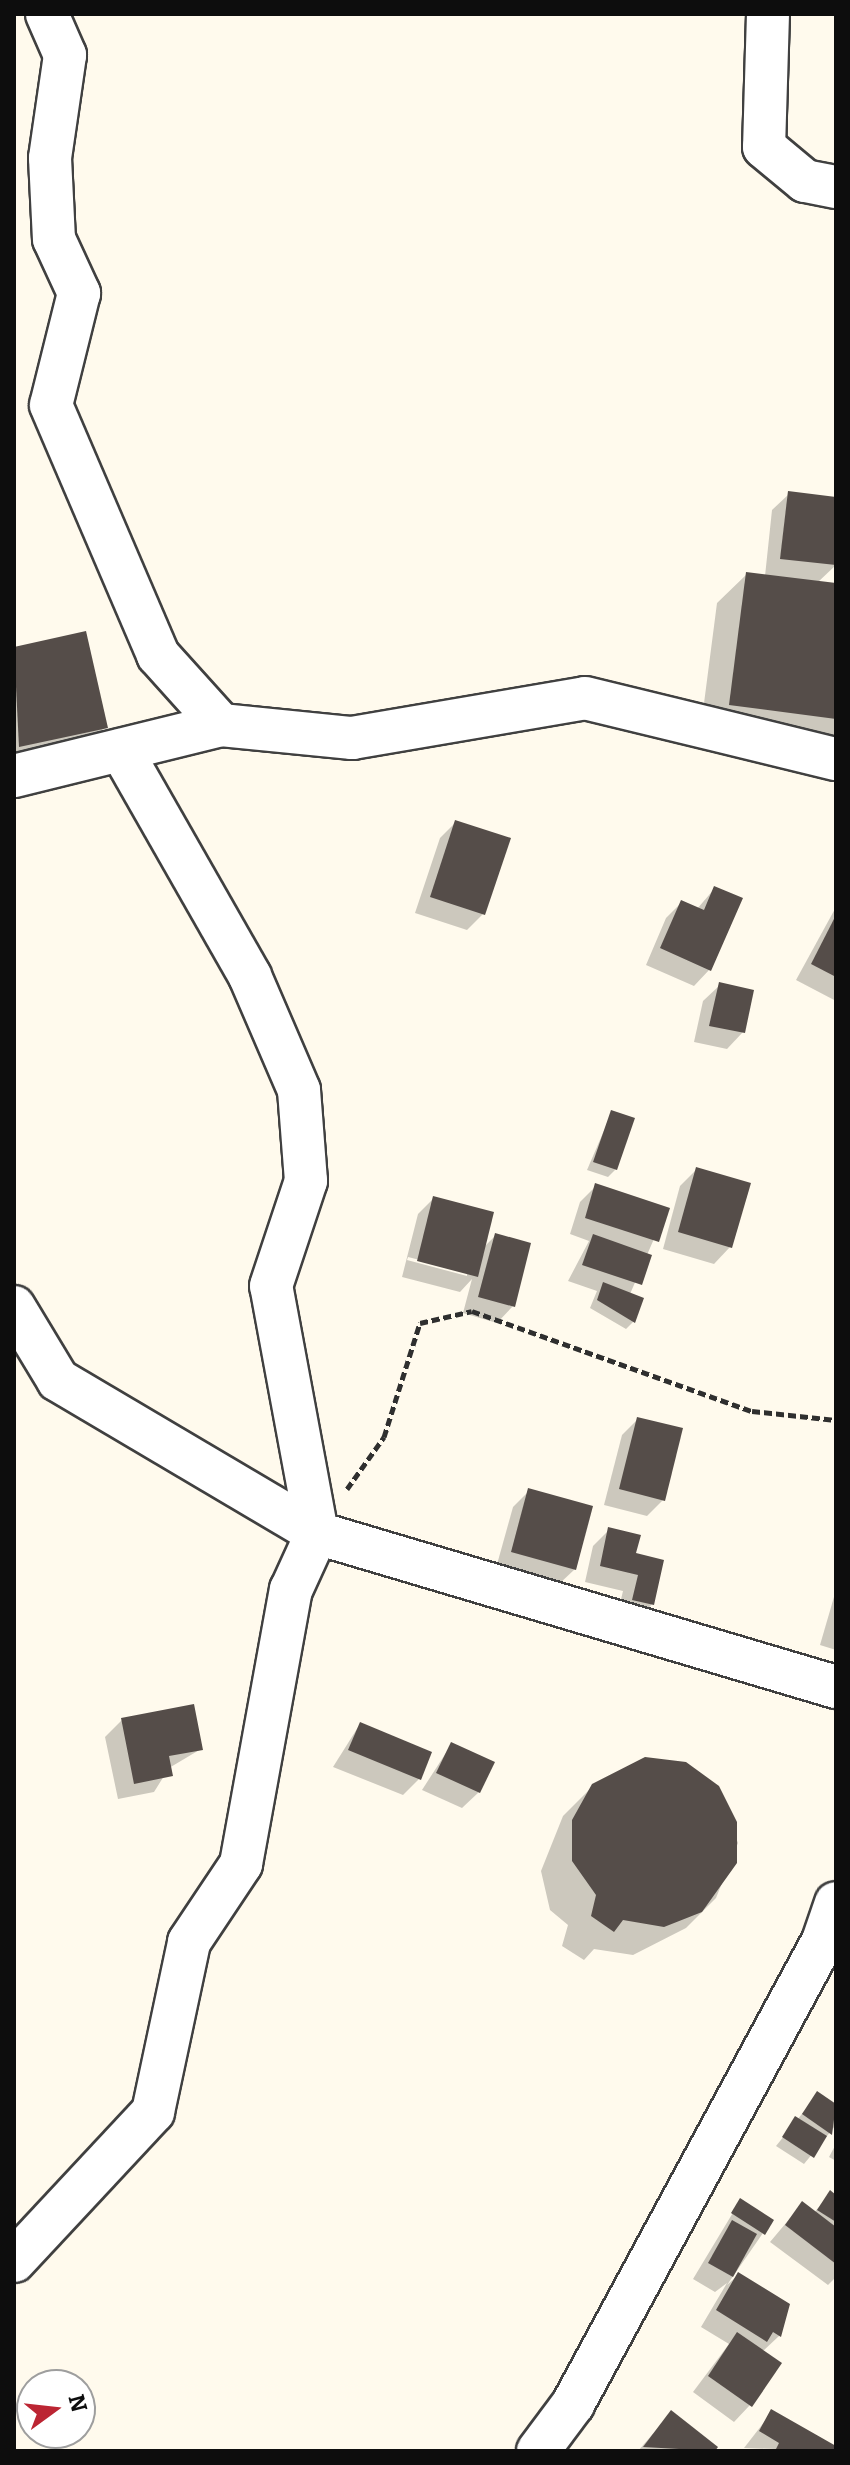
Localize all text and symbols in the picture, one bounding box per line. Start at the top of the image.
north arrow [16,2369,96,2449]
text: N [62,2391,93,2415]

